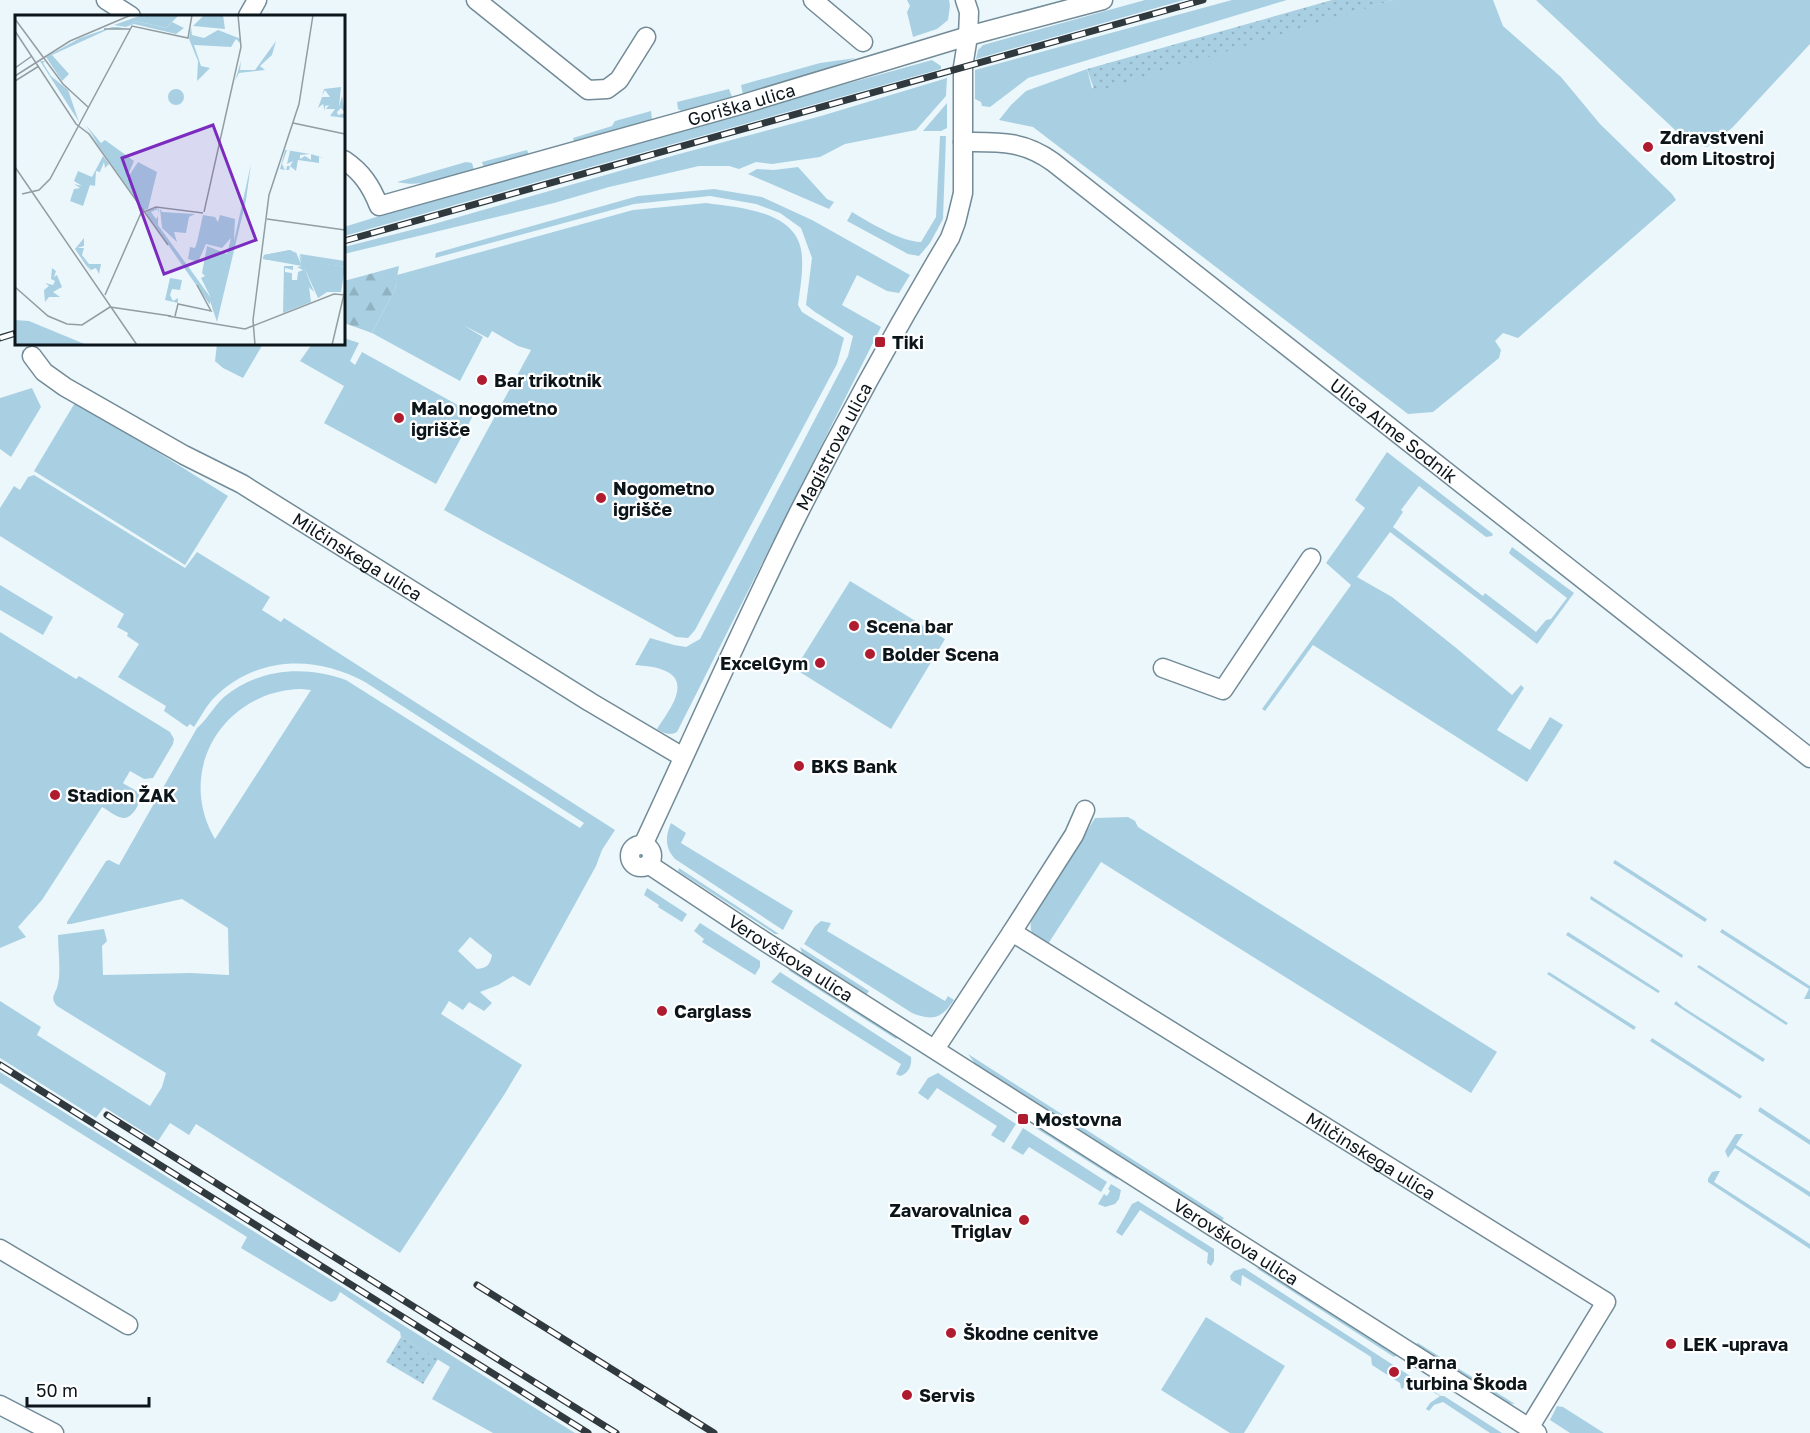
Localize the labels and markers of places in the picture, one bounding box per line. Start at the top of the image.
place label: Zdravstveni dom Litostroj [1660,126,1775,169]
marker: Zdravstveni dom Litostroj [1641,140,1655,154]
place label: Tiki [892,331,924,353]
marker: Tiki [873,335,887,349]
place label: Bar trikotnik [494,369,603,391]
marker: Bar trikotnik [475,373,489,387]
place label: Malo nogometno igrišče [411,397,558,440]
marker: Malo nogometno igrišče [392,411,406,425]
place label: Nogometno igrišče [613,477,715,520]
marker: Nogometno igrišče [594,491,608,505]
place label: Scena bar [866,615,953,637]
marker: Scena bar [847,619,861,633]
place label: Bolder Scena [882,643,999,665]
marker: Bolder Scena [863,647,877,661]
place label: ExcelGym [720,652,808,674]
marker: ExcelGym [813,656,827,670]
place label: BKS Bank [811,755,898,777]
marker: BKS Bank [792,759,806,773]
place label: Stadion ŽAK [67,784,176,806]
marker: Stadion ŽAK [48,788,62,802]
place label: Carglass [674,1000,752,1022]
marker: Carglass [655,1004,669,1018]
place label: Mostovna [1035,1108,1122,1130]
marker: Mostovna [1016,1112,1030,1126]
place label: Zavarovalnica Triglav [889,1199,1012,1242]
marker: Zavarovalnica Triglav [1017,1213,1031,1227]
place label: Škodne cenitve [963,1322,1099,1344]
marker: Škodne cenitve [944,1326,958,1340]
place label: LEK -uprava [1683,1333,1788,1355]
marker: LEK -uprava [1664,1337,1678,1351]
place label: Parna turbina Škoda [1406,1351,1527,1394]
marker: Parna turbina Škoda [1387,1365,1401,1379]
place label: Servis [919,1384,975,1406]
marker: Servis [900,1388,914,1402]

